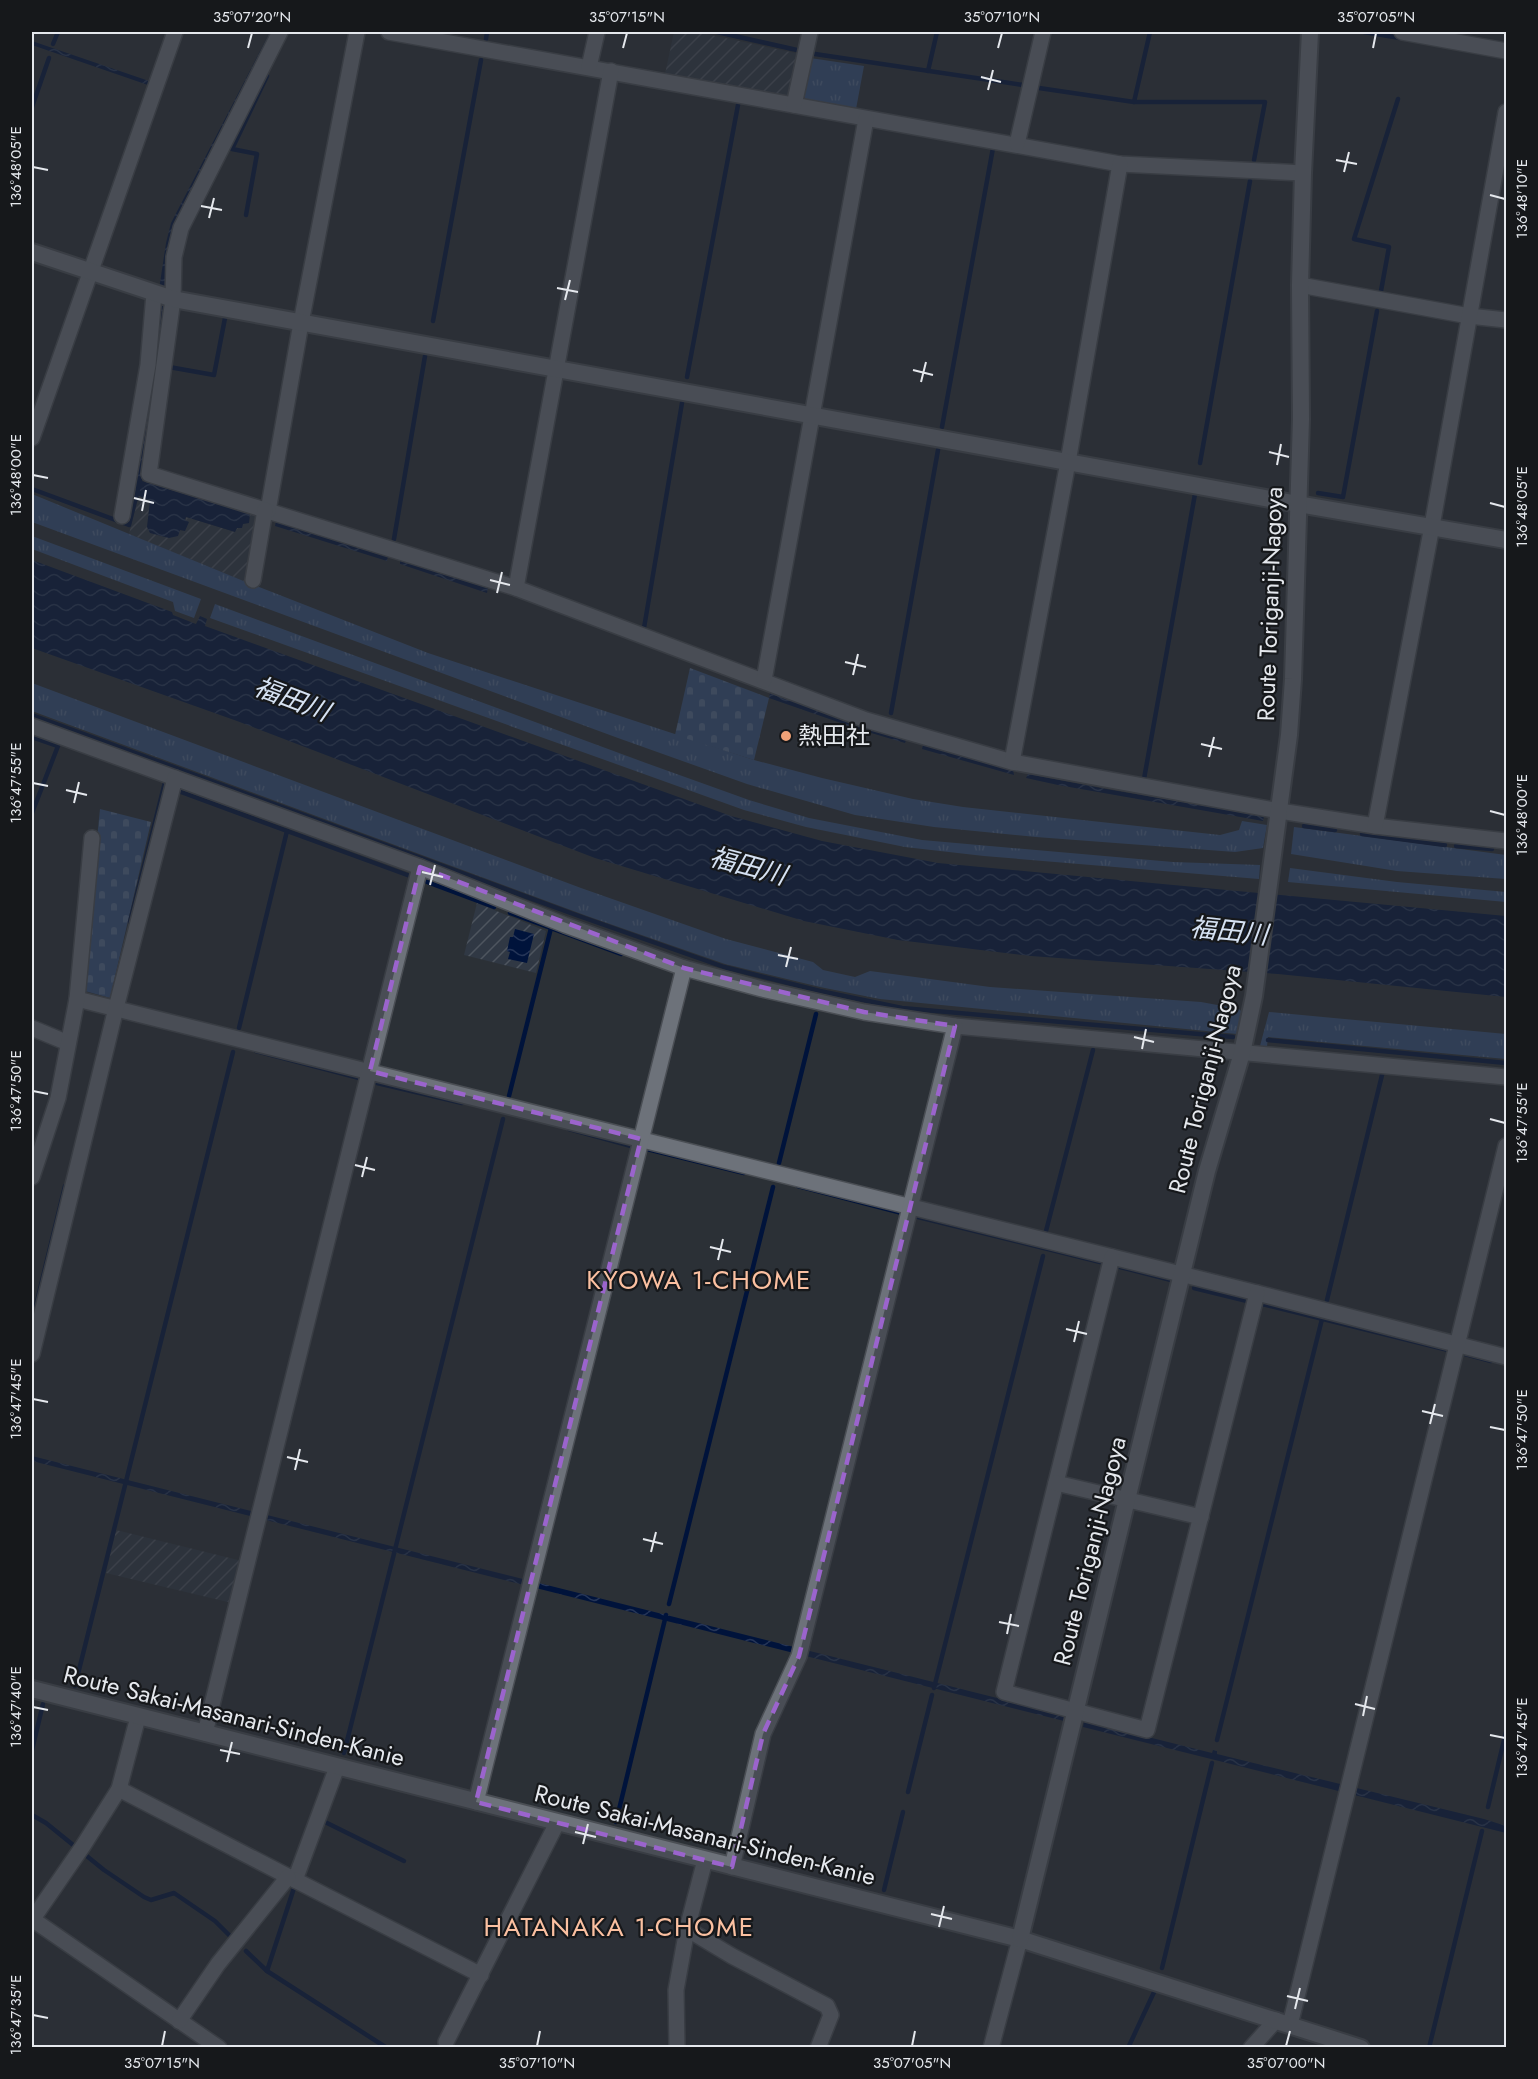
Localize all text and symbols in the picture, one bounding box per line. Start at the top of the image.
text: 35°07'20"N [213,6,291,28]
text: 35°07'15"N [589,6,665,28]
text: 35°07'10"N [964,6,1040,28]
text: 35°07'05"N [1337,6,1415,28]
text: 136°48'05"E [5,126,27,208]
text: 136°48'10"E [1511,159,1533,239]
text: 136°48'00"E [5,434,27,516]
text: 136°48'05"E [1511,466,1533,548]
street label: Route Toriganji-Nagoya [1248,486,1291,722]
water label: 福田川 [249,667,338,732]
place label: 熱田社 [798,718,870,753]
marker: 熱田社 [779,729,793,743]
text: 136°47'55"E [5,743,27,823]
text: 136°48'00"E [1511,774,1533,856]
water label: 福田川 [705,838,793,895]
water label: 福田川 [1188,908,1273,954]
street label: Route Toriganji-Nagoya [1159,961,1250,1197]
text: 136°47'50"E [5,1050,27,1132]
text: 136°47'55"E [1511,1083,1533,1163]
district label: KYOWA 1-CHOME [586,1261,812,1299]
text: 136°47'45"E [5,1358,27,1440]
text: 136°47'50"E [1511,1389,1533,1471]
street label: Route Toriganji-Nagoya [1044,1433,1135,1669]
street label: Route Sakai-Masanari-Sinden-Kanie [60,1656,408,1775]
text: 136°47'40"E [5,1666,27,1748]
text: 136°47'45"E [1511,1697,1533,1779]
street label: Route Sakai-Masanari-Sinden-Kanie [531,1775,879,1894]
district label: HATANAKA 1-CHOME [483,1908,755,1946]
text: 136°47'35"E [5,1975,27,2055]
text: 35°07'15"N [124,2052,200,2074]
text: 35°07'10"N [499,2052,575,2074]
text: 35°07'05"N [873,2052,951,2074]
text: 35°07'00"N [1247,2052,1325,2074]

